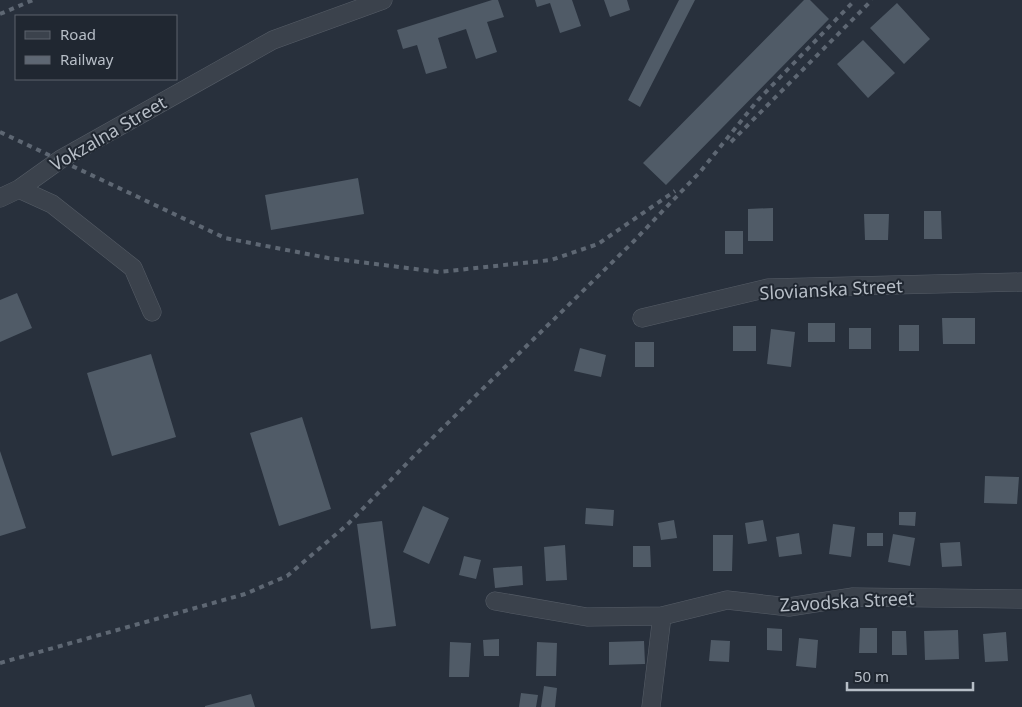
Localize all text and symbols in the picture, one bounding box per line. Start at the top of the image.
legend [15,15,178,80]
text: Road [60,24,96,44]
text: Railway [60,49,114,69]
street label: Vokzalna Street [46,90,171,176]
street label: Slovianska Street [759,273,904,305]
street label: Zavodska Street [779,585,915,617]
scale bar [847,660,973,692]
text: 50 m [854,666,889,686]

